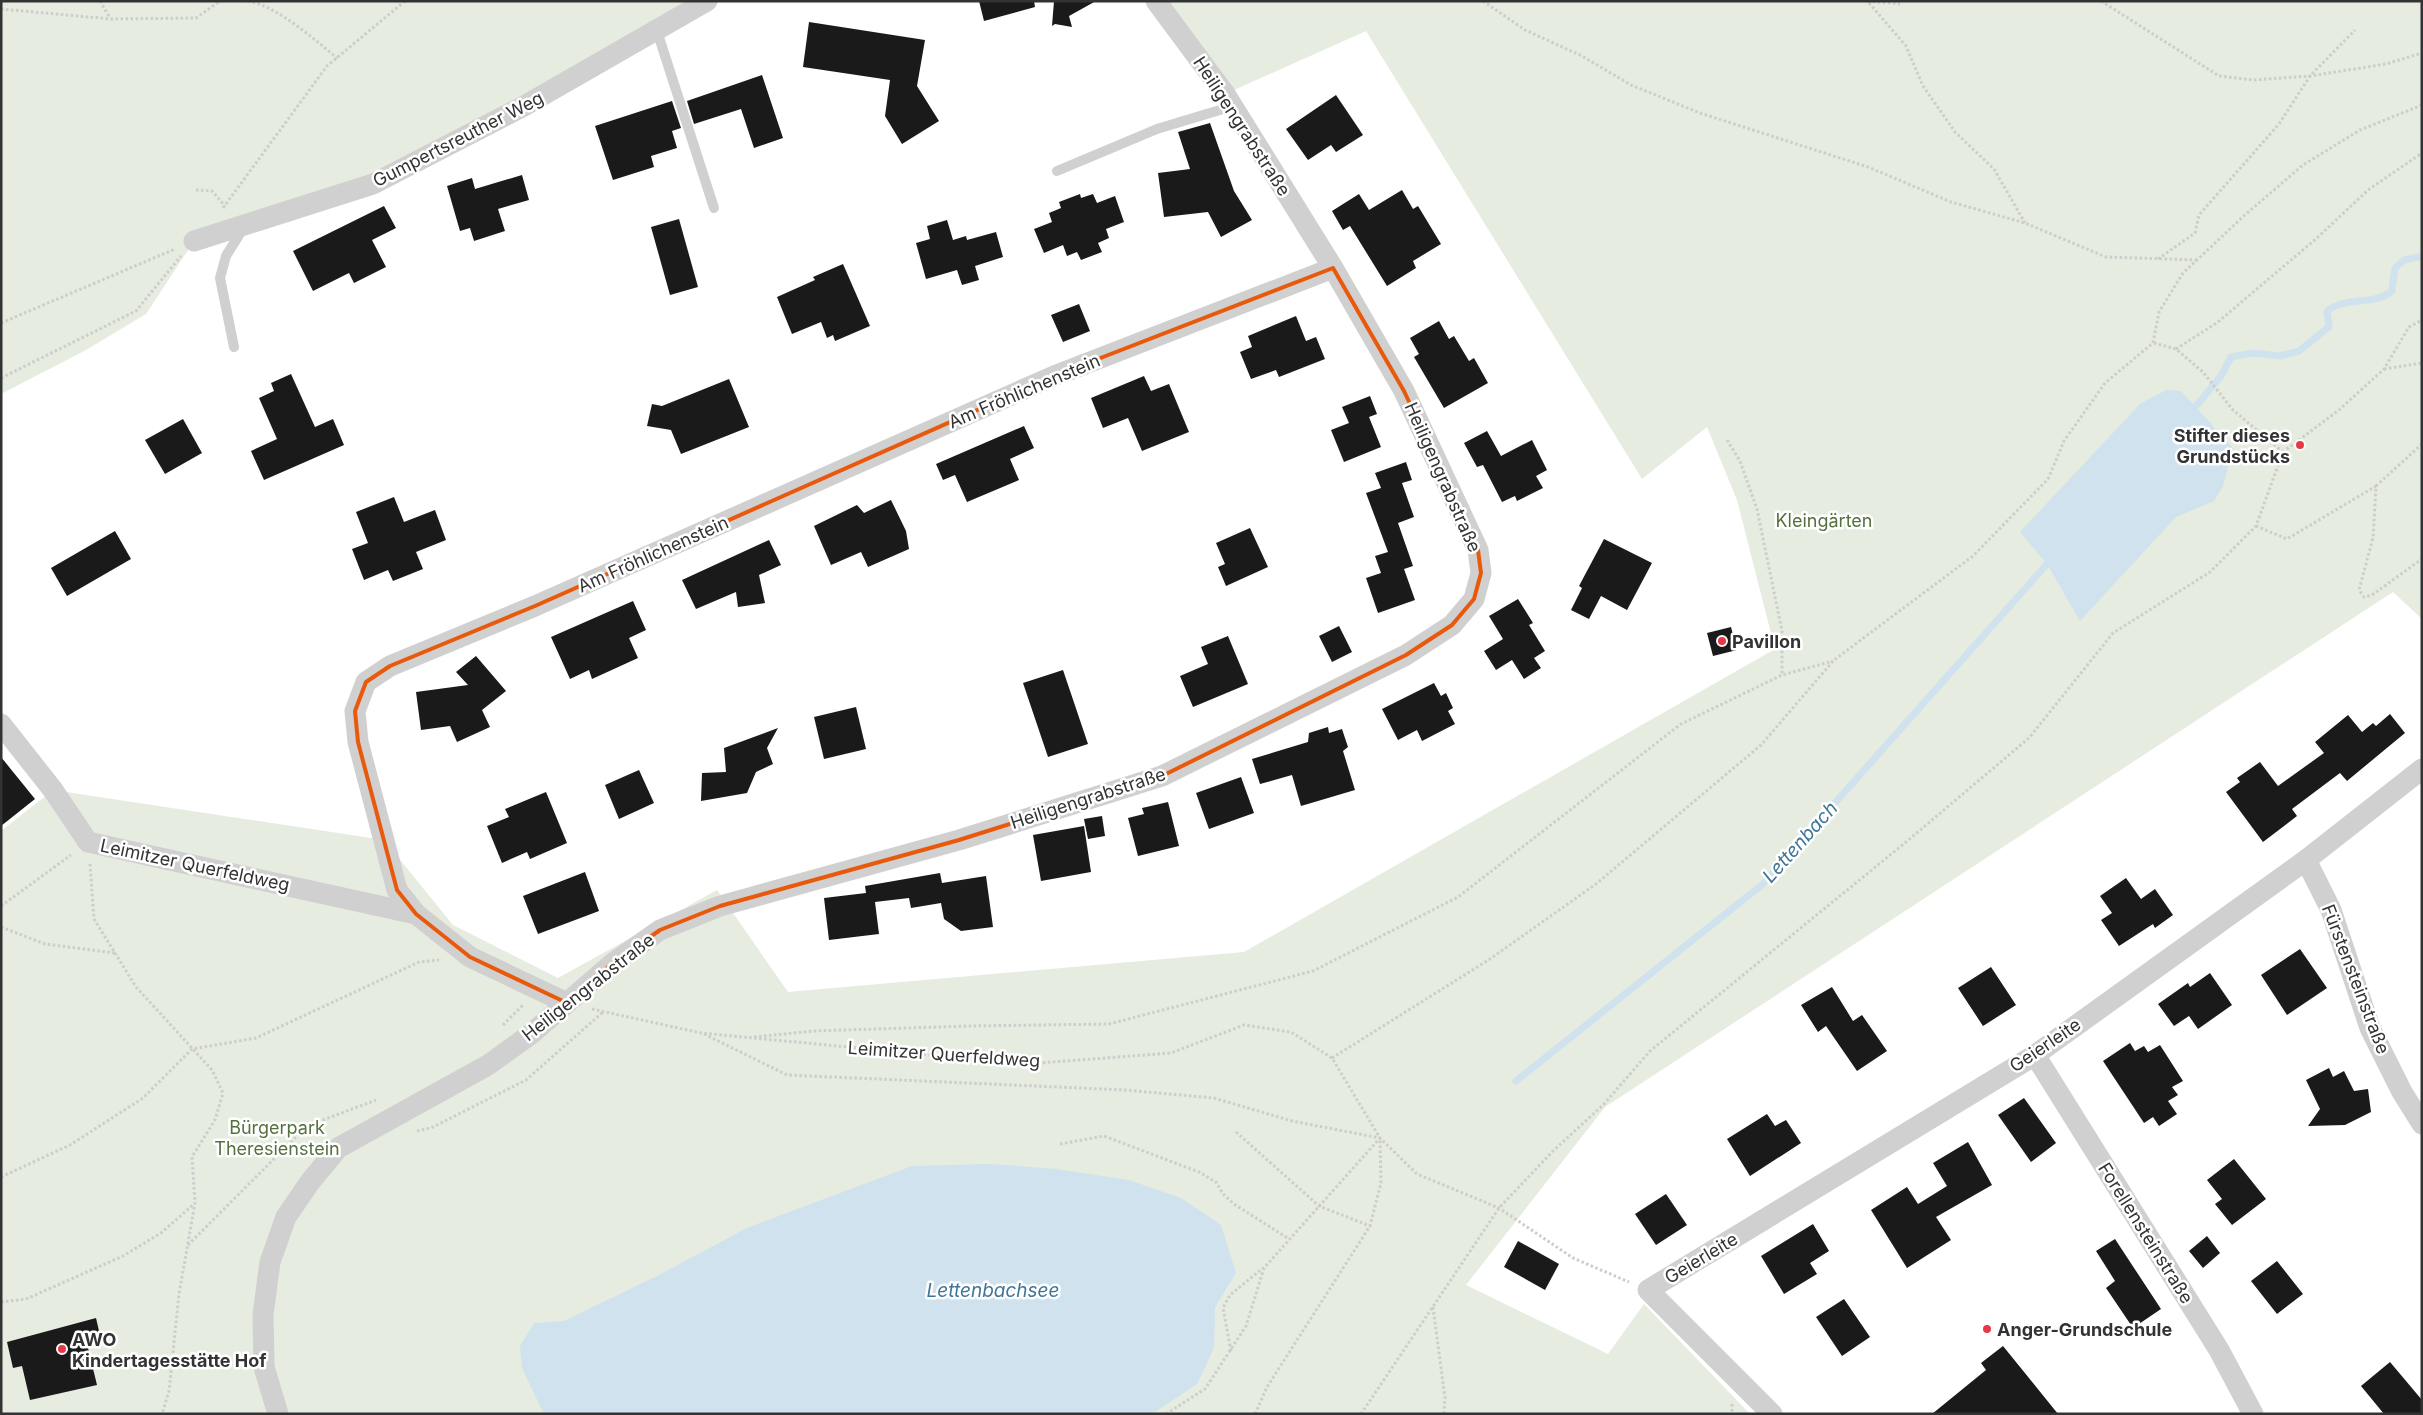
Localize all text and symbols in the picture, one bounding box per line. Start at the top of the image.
street label: Heiligengrabstraße [1189,52,1295,200]
street label: Gumpertsreuther Weg [369,87,547,191]
street label: Am Fröhlichenstein [945,350,1103,432]
street label: Heiligengrabstraße [1400,399,1486,555]
place label: Stifter dieses Grundstücks [2174,425,2290,467]
marker: Stifter dieses Grundstücks [2294,439,2306,451]
park label: Kleingärten [1776,510,1873,531]
street label: Am Fröhlichenstein [574,511,732,597]
place label: Pavillon [1732,631,1801,652]
marker: Pavillon [1716,635,1728,647]
street label: Heiligengrabstraße [1008,763,1168,833]
water label: Lettenbach [1758,797,1842,887]
street label: Leimitzer Querfeldweg [98,835,292,895]
street label: Fürstensteinstraße [2318,901,2394,1057]
street label: Heiligengrabstraße [518,929,658,1045]
street label: Geierleite [2005,1014,2085,1076]
street label: Leimitzer Querfeldweg [847,1037,1041,1071]
park label: Bürgerpark Theresienstein [214,1117,340,1159]
street label: Forellensteinstraße [2094,1159,2198,1307]
street label: Geierleite [1661,1228,1741,1288]
water label: Lettenbachsee [927,1279,1059,1302]
place label: Anger-Grundschule [1997,1319,2172,1340]
marker: Anger-Grundschule [1981,1323,1993,1335]
place label: AWO Kindertagesstätte Hof [72,1329,266,1371]
marker: AWO Kindertagesstätte Hof [56,1343,68,1355]

